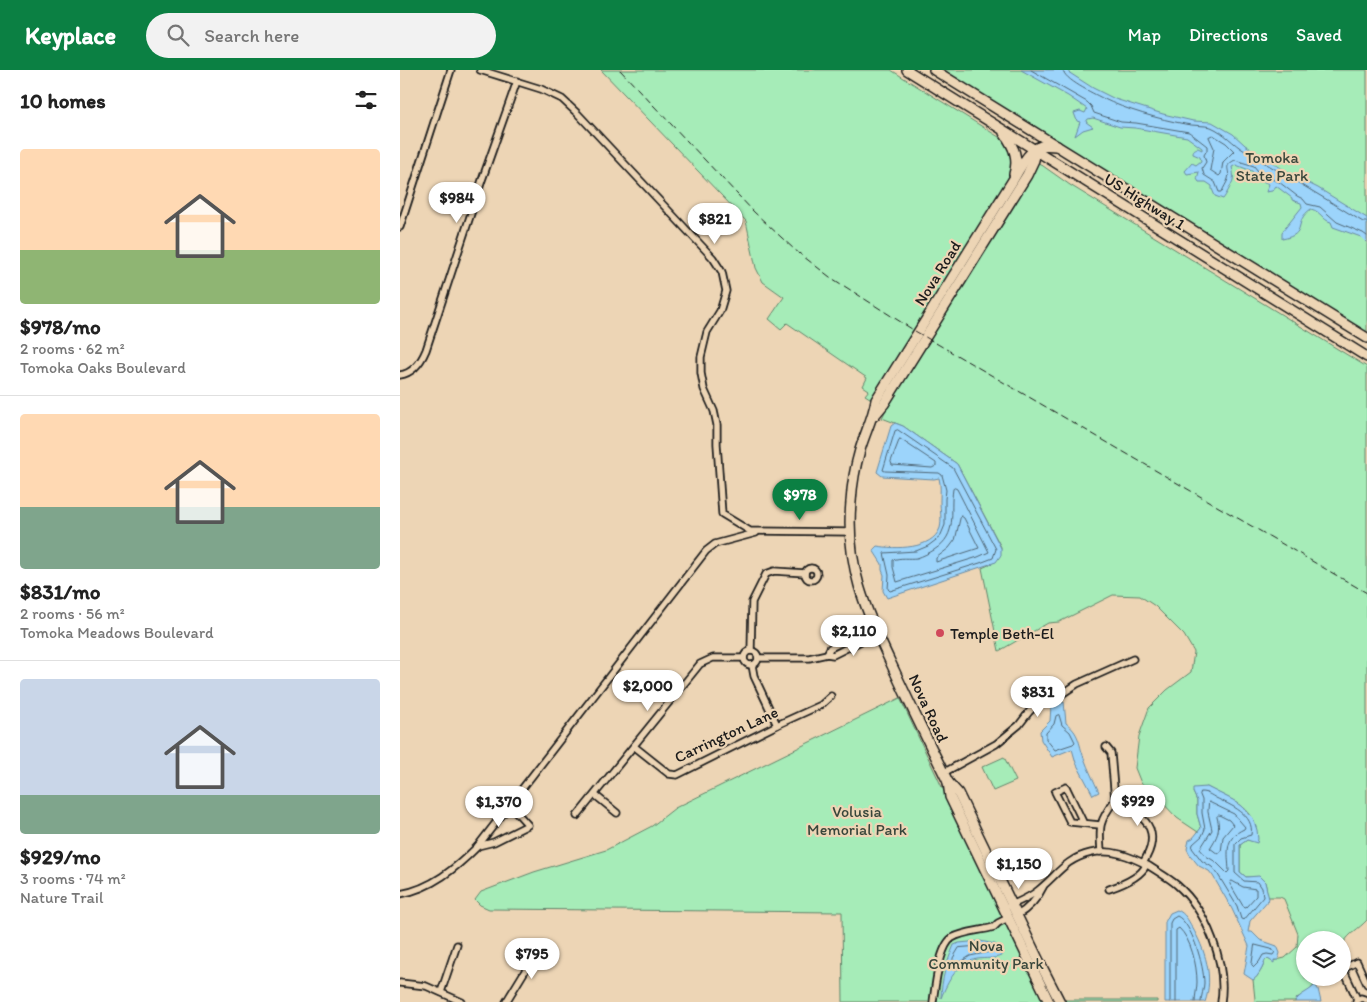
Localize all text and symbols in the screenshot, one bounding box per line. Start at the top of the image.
search box [146,13,496,58]
text: Keyplace [25,21,116,50]
icon: search [164,21,192,49]
text: Search here [204,24,299,47]
text: Map [1128,24,1161,46]
text: Directions [1189,24,1268,46]
text: Saved [1296,24,1342,46]
icon: filters [352,86,380,114]
text: 10 homes [20,88,106,113]
park label: Tomoka State Park [1236,148,1309,185]
street label: US Highway 1 [1101,169,1189,234]
icon: home [155,181,245,271]
pin: $984 [427,182,487,224]
text: $984 [440,188,474,207]
pin: $821 [685,202,745,245]
text: $821 [699,209,731,228]
street label: Nova Road [910,237,965,309]
text: $978/mo [20,314,101,339]
text: 2 rooms · 62 m² [20,339,125,358]
text: Tomoka Oaks Boulevard [20,358,186,377]
icon: home [155,447,245,537]
pin: $978 [770,478,830,521]
text: $978 [783,485,817,504]
text: $831/mo [20,579,101,604]
text: 2 rooms · 56 m² [20,604,125,623]
pin: $2,110 [813,614,895,657]
text: $2,110 [831,621,877,640]
text: Tomoka Meadows Boulevard [20,623,214,642]
place label: Temple Beth-El [950,624,1055,643]
marker: Temple Beth-El [934,627,946,639]
pin: $2,000 [607,670,689,712]
street label: Nova Road [905,671,953,746]
text: $2,000 [623,676,673,695]
pin: $831 [1008,676,1068,718]
text: $831 [1021,682,1055,701]
street label: Carrington Lane [671,702,781,767]
icon: home [155,712,245,802]
pin: $929 [1108,784,1168,827]
pin: $1,370 [458,786,540,828]
text: $929 [1121,791,1155,810]
text: $1,370 [476,792,522,811]
park label: Volusia Memorial Park [807,802,907,839]
text: $929/mo [20,844,101,869]
pin: $1,150 [978,848,1060,890]
text: $1,150 [996,854,1042,873]
text: 3 rooms · 74 m² [20,869,126,888]
text: Nature Trail [20,888,103,907]
map controls [1296,931,1351,986]
button: layers [1296,931,1351,986]
park label: Nova Community Park [928,936,1044,973]
pin: $795 [502,938,562,980]
text: $795 [516,944,548,963]

